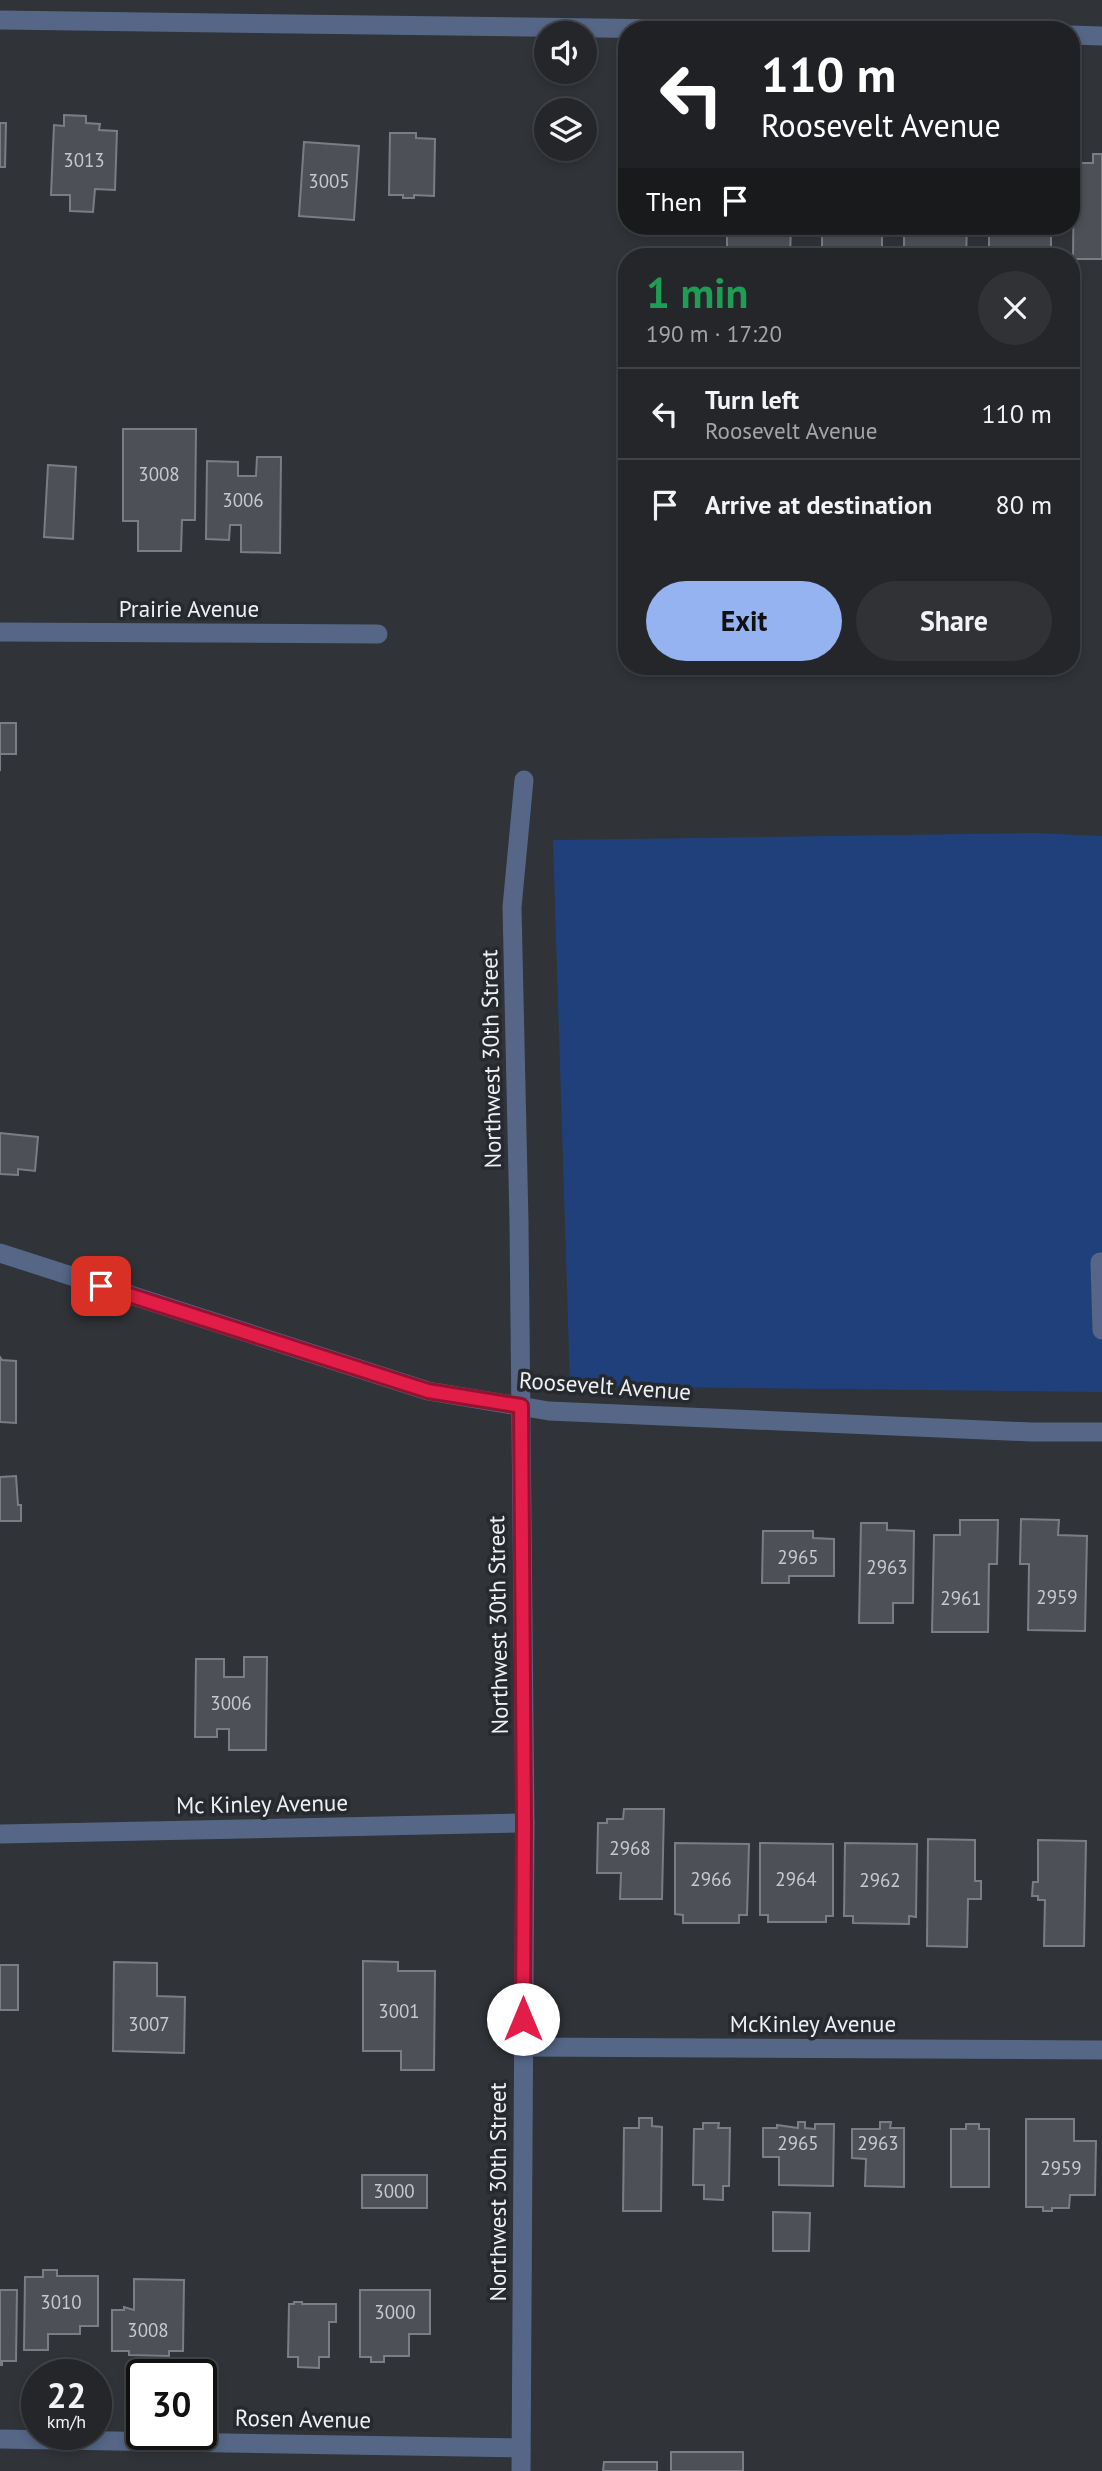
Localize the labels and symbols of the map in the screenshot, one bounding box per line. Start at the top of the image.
house number: 3013 [63,148,105,172]
house number: 3005 [308,169,350,193]
house number: 3008 [138,462,180,486]
house number: 3006 [222,488,264,512]
street label: Prairie Avenue [119,594,259,623]
street label: Northwest 30th Street [474,949,507,1169]
pin [71,1256,131,1316]
street label: Roosevelt Avenue [518,1365,692,1406]
street label: Northwest 30th Street [481,1515,514,1735]
house number: 2965 [777,1545,819,1569]
house number: 2963 [866,1555,908,1579]
house number: 2959 [1036,1585,1078,1609]
house number: 2961 [940,1586,982,1610]
house number: 3006 [210,1691,252,1715]
street label: Mc Kinley Avenue [176,1788,348,1819]
house number: 2968 [609,1836,651,1860]
house number: 2966 [690,1867,732,1891]
house number: 2964 [775,1867,817,1891]
house number: 2962 [859,1868,901,1892]
position arrow [486,1982,560,2056]
house number: 3001 [378,1999,420,2023]
street label: McKinley Avenue [730,2009,896,2038]
house number: 3007 [128,2012,170,2036]
street label: Northwest 30th Street [483,2082,512,2301]
house number: 2965 [777,2131,819,2155]
house number: 2963 [857,2131,899,2155]
house number: 2959 [1040,2156,1082,2180]
house number: 3000 [373,2179,415,2203]
house number: 3010 [40,2290,82,2314]
house number: 3000 [374,2300,416,2324]
house number: 3008 [127,2318,169,2342]
speed limit sign: 30 [126,2359,217,2450]
street label: Rosen Avenue [235,2403,371,2434]

